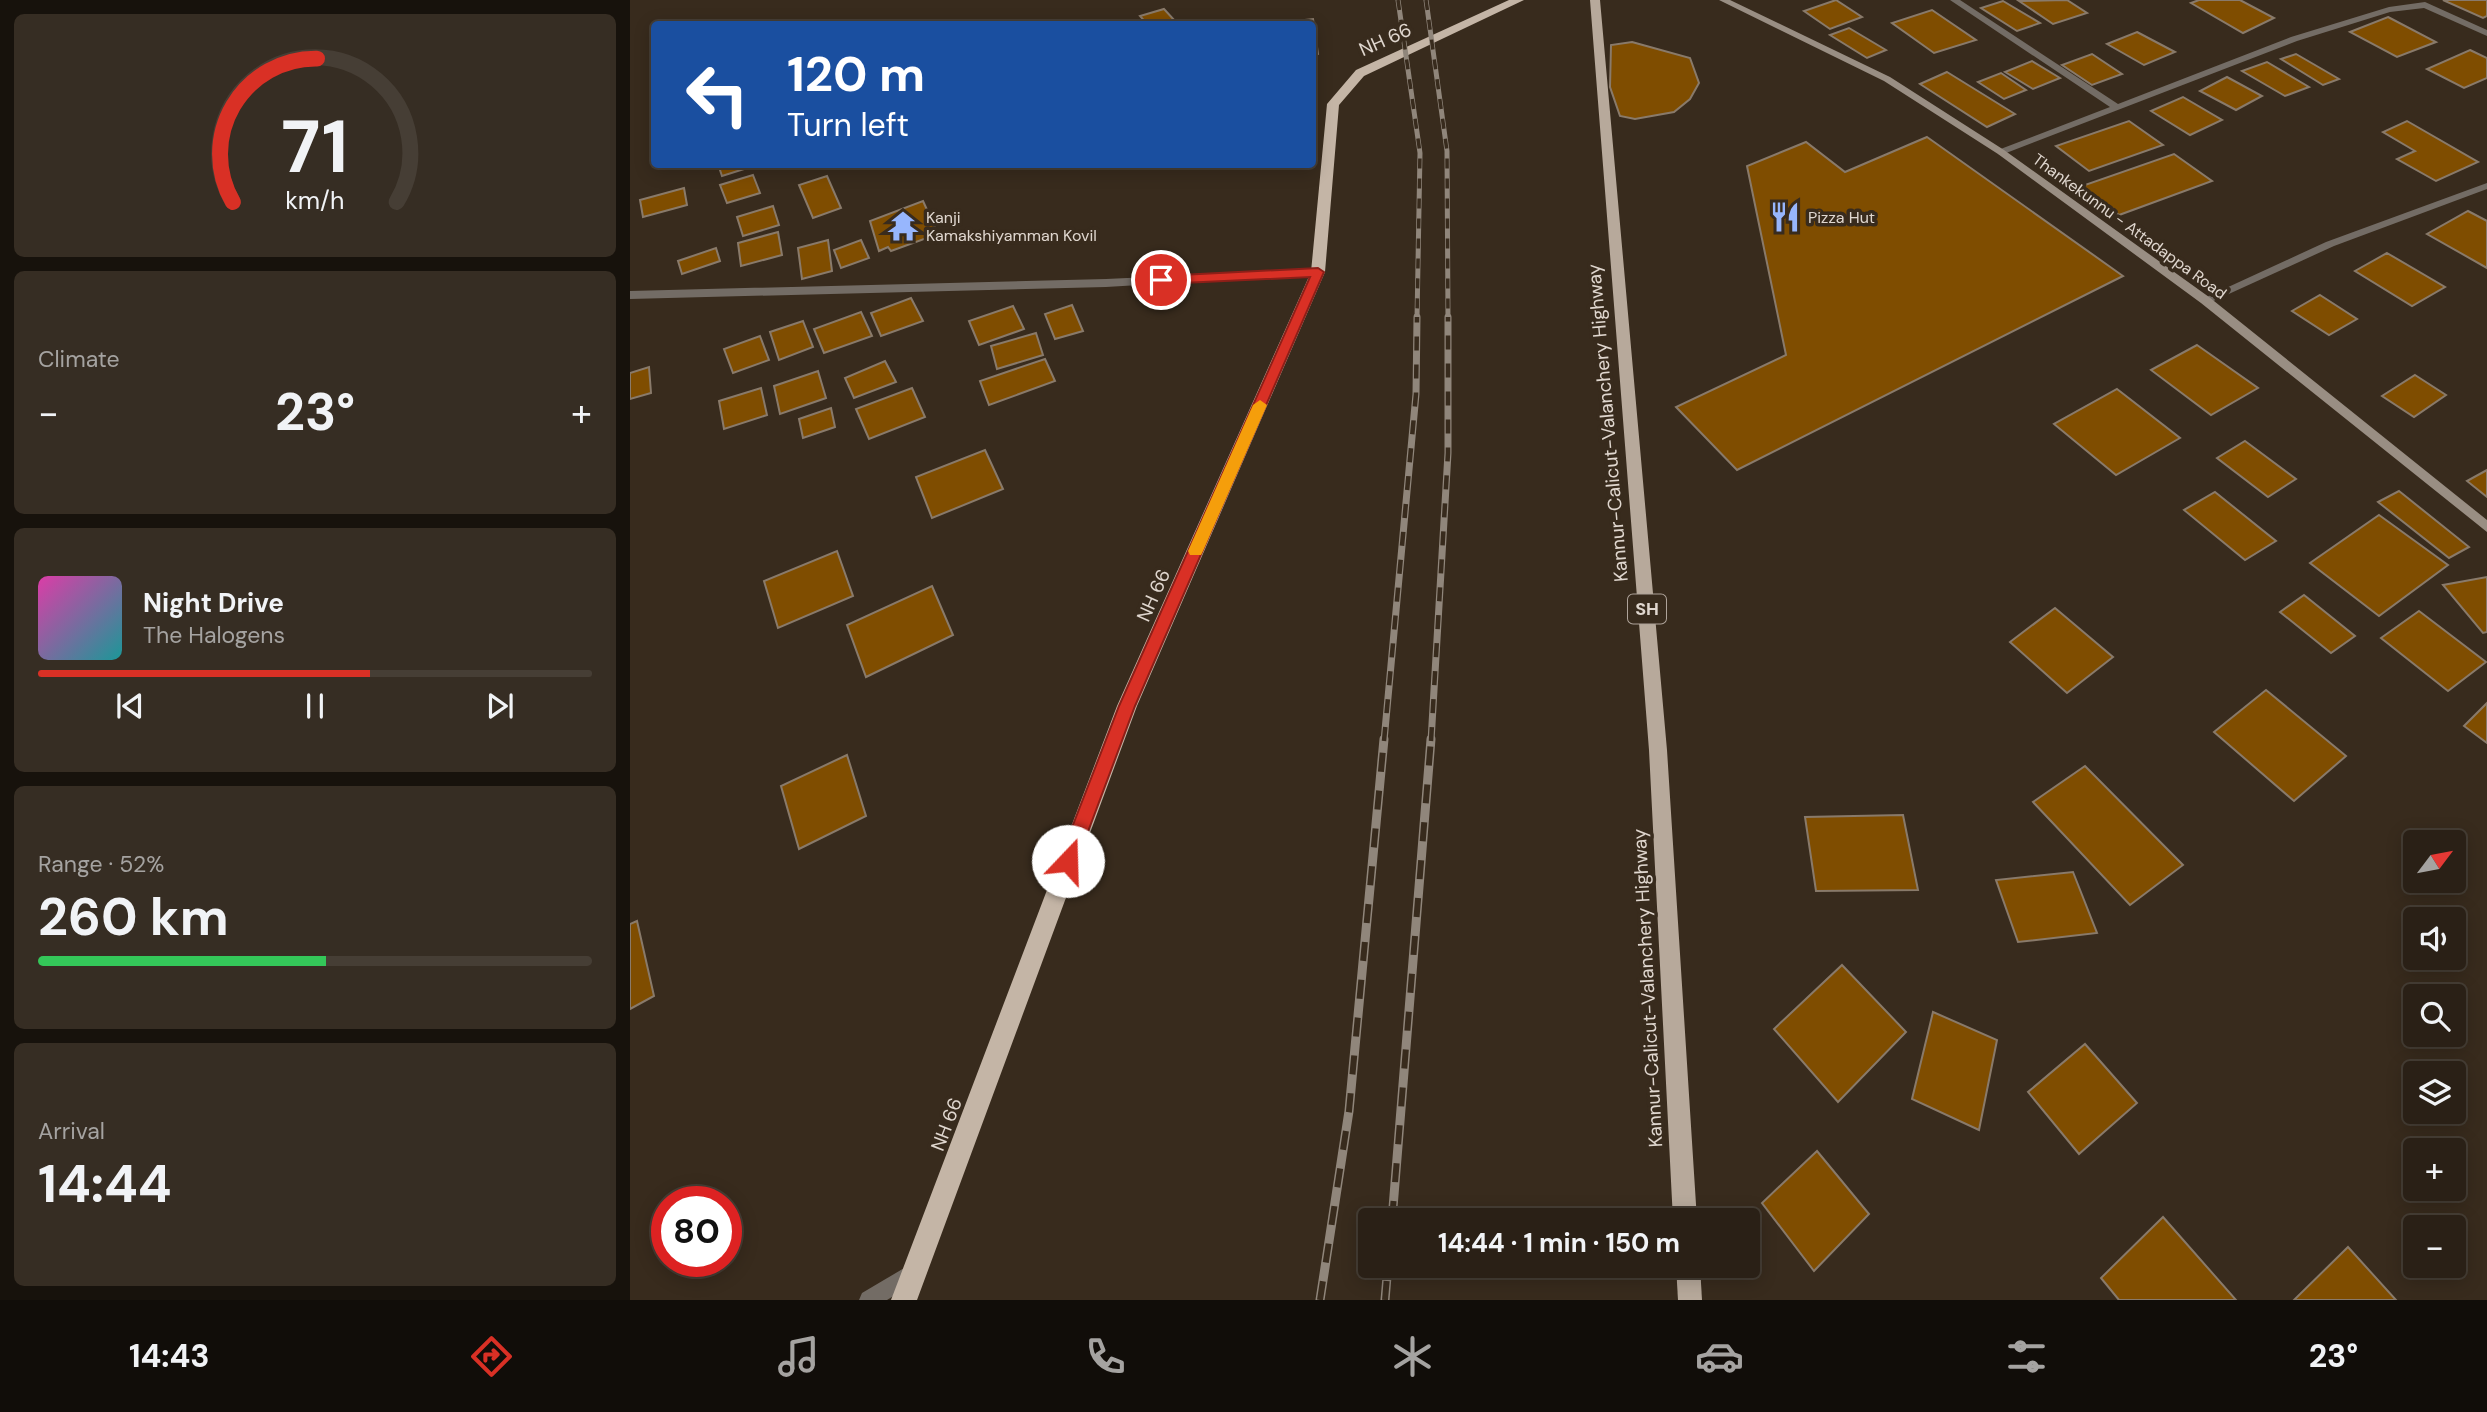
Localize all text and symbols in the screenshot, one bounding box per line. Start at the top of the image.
street label: NH 66 [1355,17,1415,62]
text: 120 m [787,42,925,106]
icon: left [672,49,763,140]
text: 71 [282,100,349,195]
text: Turn left [787,104,909,146]
street label: Thankekunnu - Attadappa Road [2029,149,2231,304]
text: km/h [285,183,345,216]
restaurant icon: Pizza Hut [1768,200,1802,234]
place label: Kanji Kamakshiyamman Kovil [926,207,1097,246]
place label: Pizza Hut [1808,207,1875,228]
temple icon: Kanji Kamakshiyamman Kovil [886,209,920,243]
pin [1131,250,1191,310]
icon: arrive [1142,261,1180,299]
street label: Kannur-Calicut-Valanchery Highway [1581,263,1634,583]
text: Climate [38,344,120,374]
text: 23° [275,378,355,446]
text: − [38,388,59,438]
text: + [571,388,592,438]
street label: NH 66 [1131,565,1176,625]
text: Night Drive [143,586,284,620]
road number: SH [1628,594,1666,624]
text: The Halogens [143,620,285,650]
icon: previous [111,687,149,725]
icon: pause [296,687,334,725]
icon: next [481,687,519,725]
position arrow [1031,824,1105,898]
street label: Kannur-Calicut-Valanchery Highway [1627,828,1668,1148]
north arrow [2403,830,2466,892]
map controls [2403,830,2466,1278]
text: Range · 52% [38,849,164,879]
text: 260 km [38,883,229,951]
button: sound [2403,907,2466,970]
button: search [2403,984,2466,1047]
button: layers [2403,1061,2466,1124]
street label: NH 66 [925,1094,968,1154]
text: Arrival [38,1116,105,1146]
button: + [2403,1138,2466,1201]
text: 14:44 [38,1150,172,1218]
speed limit sign: 80 [651,1186,742,1277]
button: − [2403,1215,2466,1278]
text: 14:44 · 1 min · 150 m [1438,1226,1680,1260]
icon: directions [467,1332,516,1381]
icon: music [774,1332,823,1381]
icon: phone [1081,1332,1130,1381]
icon: climate [1388,1332,1437,1381]
icon: car [1695,1332,1744,1381]
icon: filters [2002,1332,2051,1381]
text: 14:43 [129,1335,210,1377]
text: 23° [2309,1335,2358,1377]

